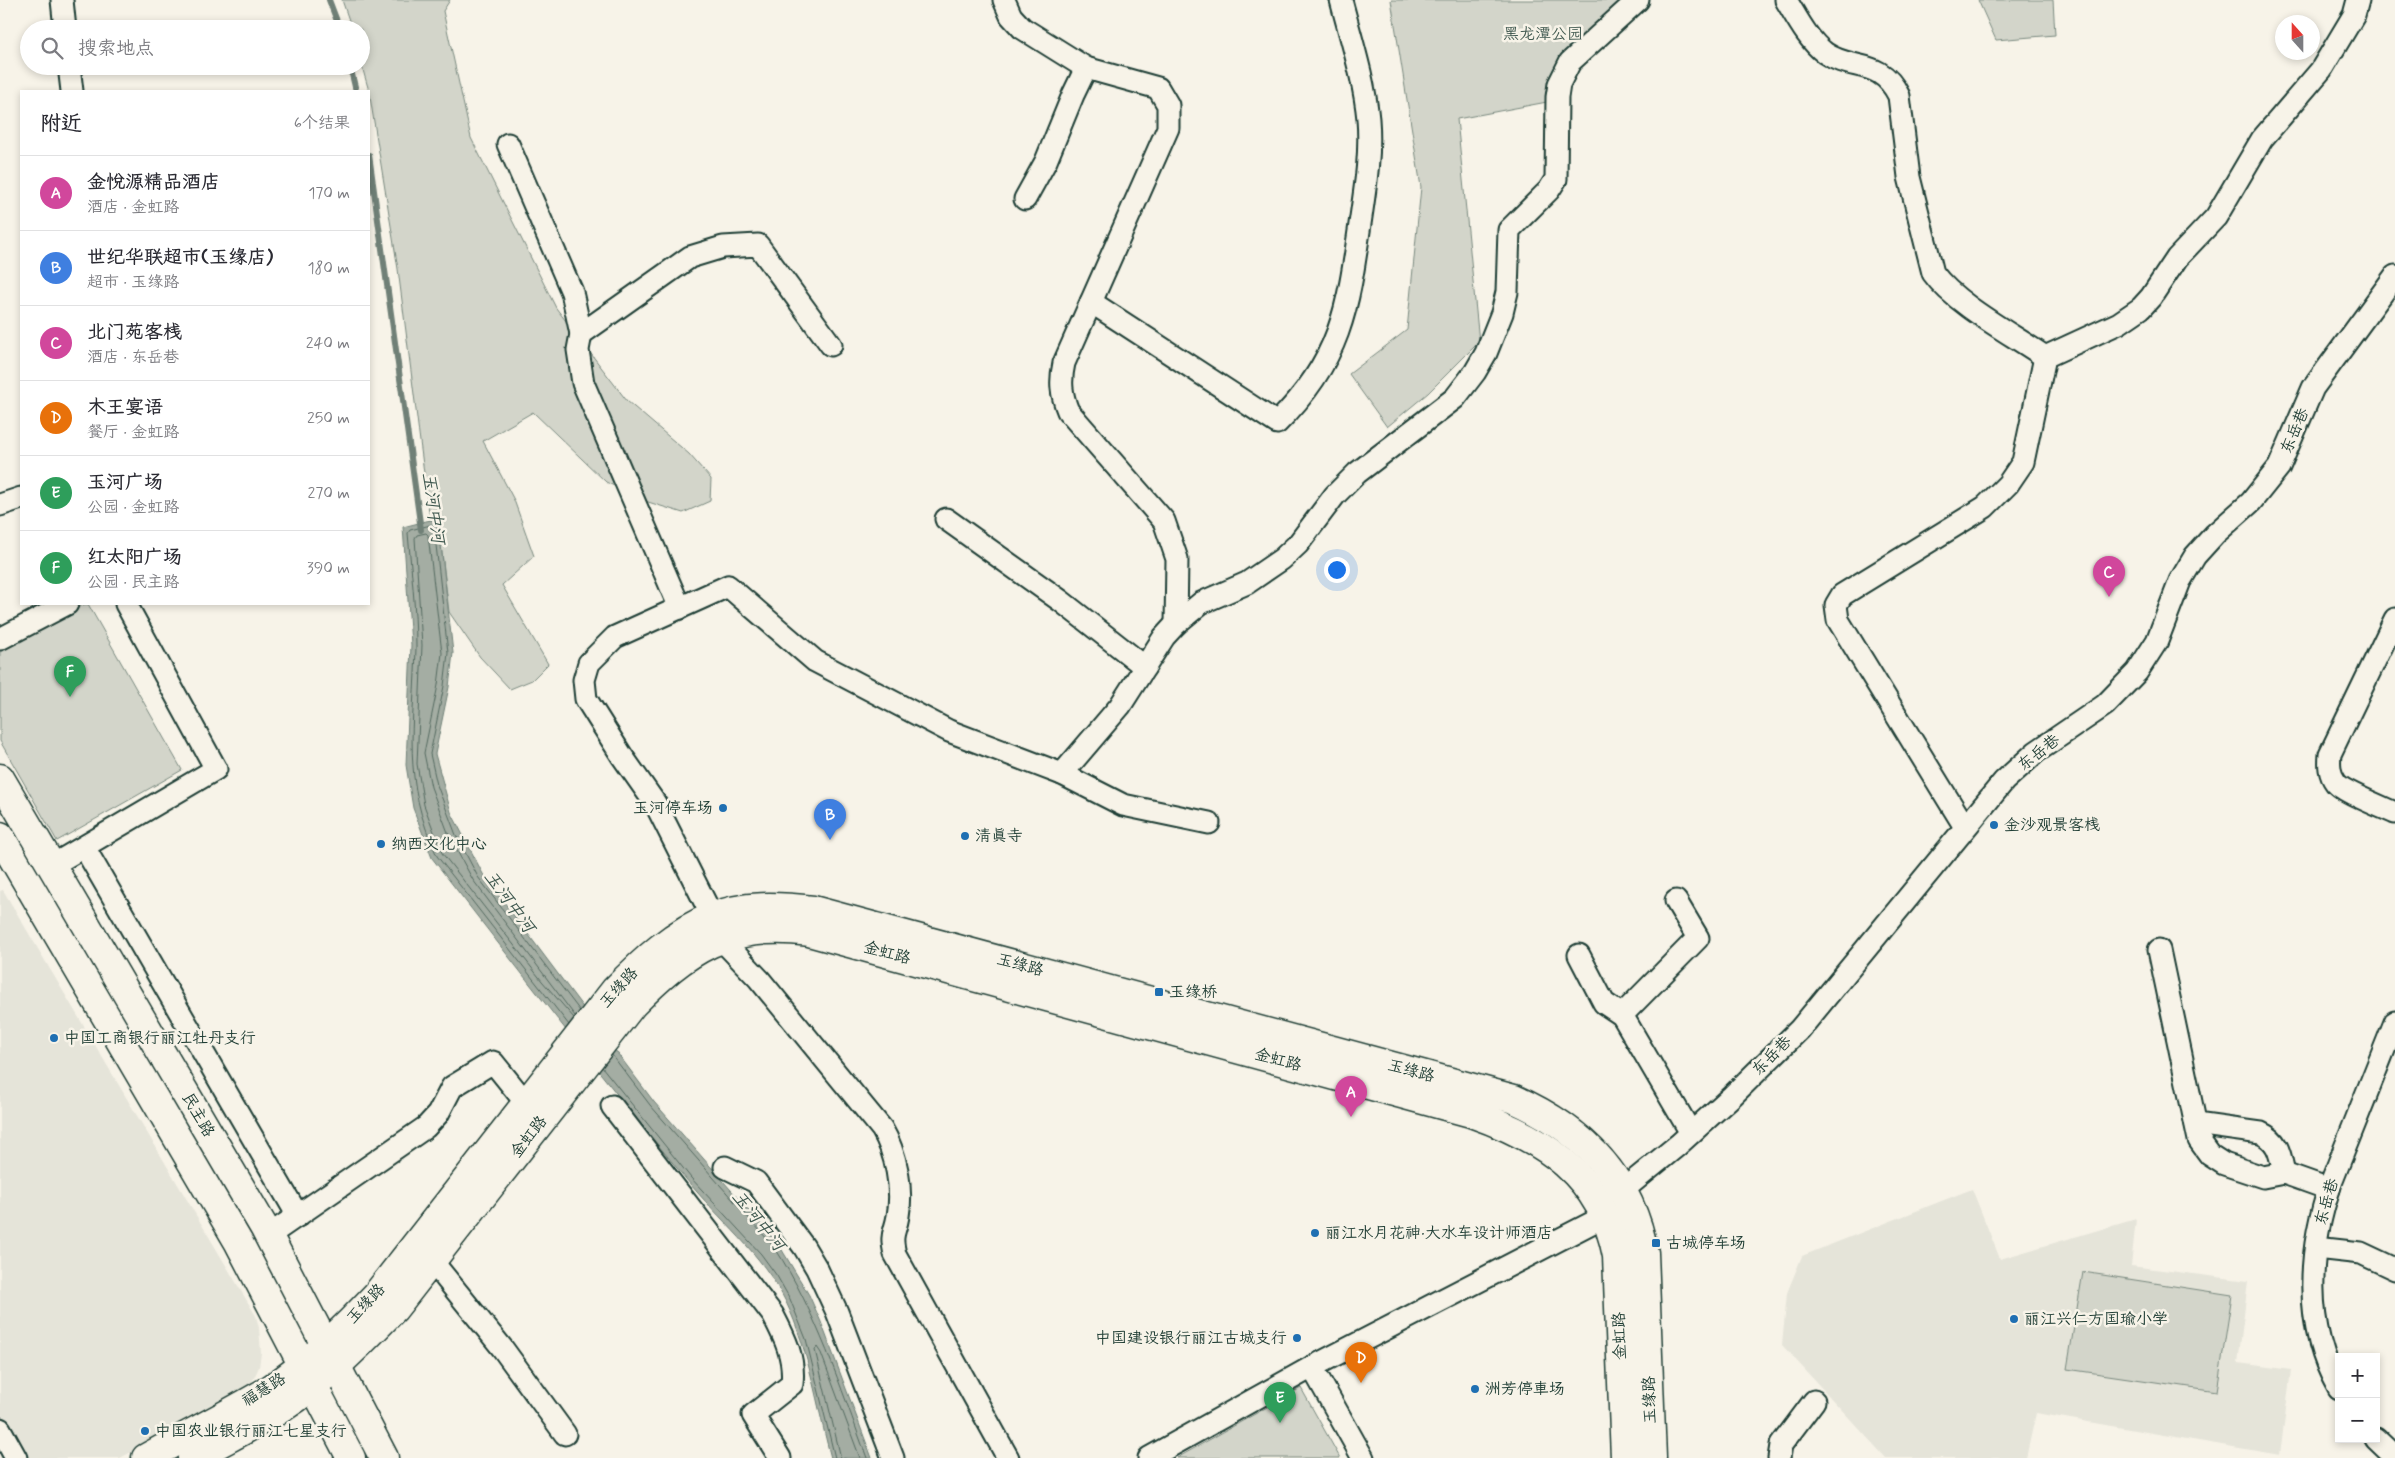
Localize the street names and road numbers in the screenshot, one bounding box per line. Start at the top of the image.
street label: 东岳巷 [2276,405,2314,457]
street label: 东岳巷 [2014,730,2064,776]
street label: 金虹路 [861,937,913,969]
street label: 玉缘路 [994,949,1046,981]
street label: 玉缘路 [595,963,643,1013]
street label: 东岳巷 [1748,1032,1796,1080]
street label: 金虹路 [1252,1044,1304,1076]
street label: 玉缘路 [1385,1055,1437,1087]
street label: 民主路 [177,1089,219,1141]
street label: 金虹路 [506,1112,552,1162]
street label: 东岳巷 [2310,1176,2344,1228]
street label: 玉缘路 [342,1279,390,1329]
street label: 金虹路 [1609,1312,1631,1360]
street label: 福慧路 [238,1368,290,1412]
street label: 玉缘路 [1639,1376,1661,1424]

